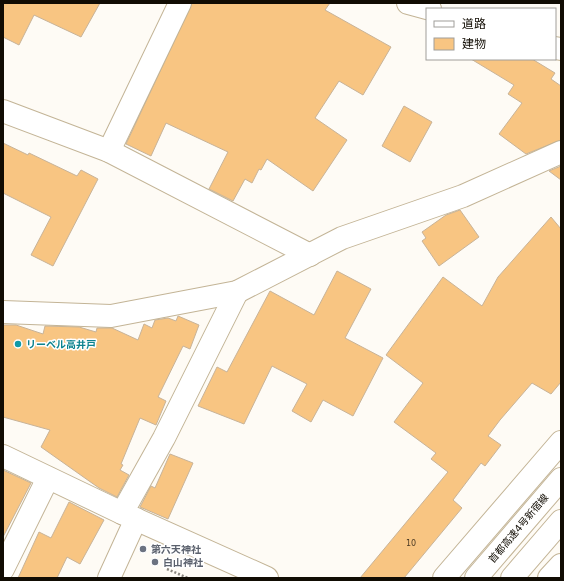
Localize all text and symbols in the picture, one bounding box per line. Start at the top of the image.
legend [426,8,556,60]
text: 道路 [462,17,486,31]
text: 建物 [462,37,486,51]
marker: リーベル高井戸 [13,339,23,349]
place label: リーベル高井戸 [26,339,96,350]
street label: 首都高速4号新宿線 [486,492,550,565]
house number: 10 [406,539,416,548]
marker: 第六天神社 [138,544,148,554]
place label: 第六天神社 [151,544,202,555]
marker: 白山神社 [150,557,160,567]
place label: 白山神社 [163,557,204,568]

